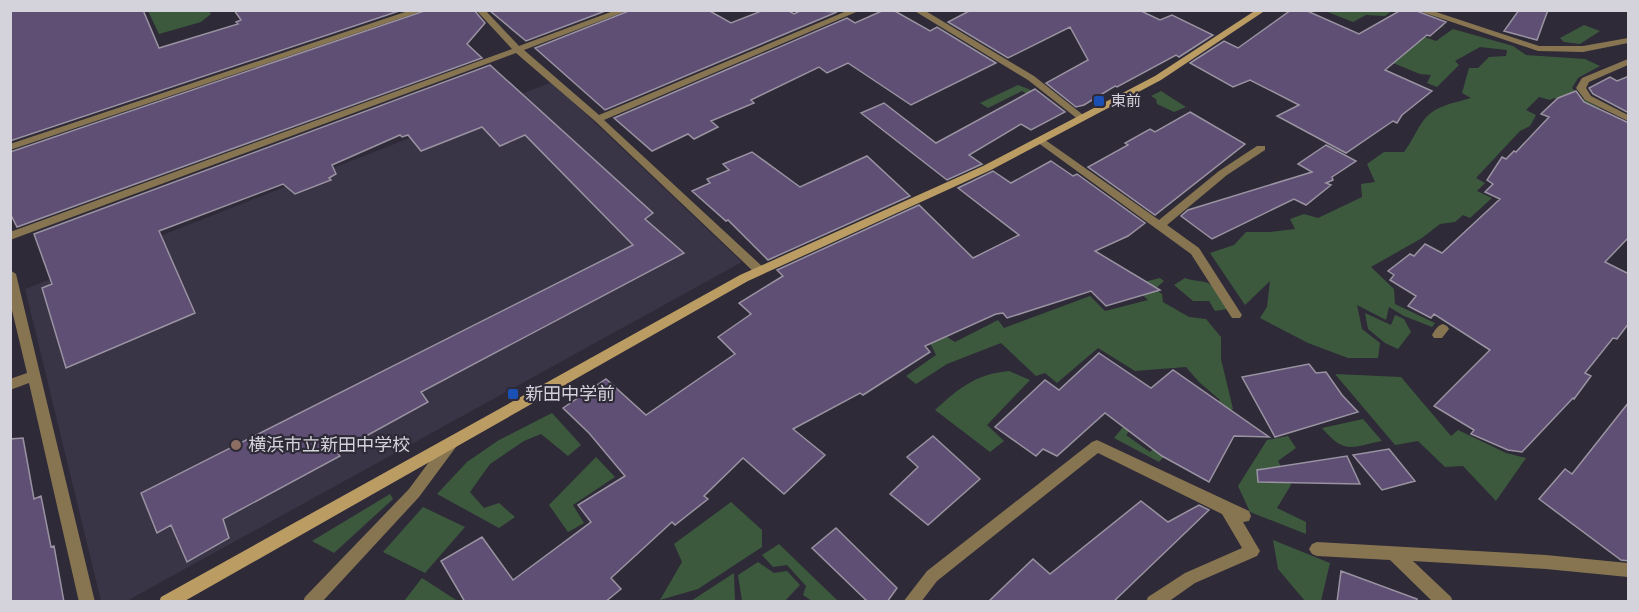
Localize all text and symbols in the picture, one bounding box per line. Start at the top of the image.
place label: 東前 [1111,92,1141,111]
marker: 東前 [1092,94,1106,108]
place label: 新田中学前 [525,384,615,405]
marker: 新田中学前 [506,387,520,401]
place label: 横浜市立新田中学校 [248,435,410,456]
marker: 横浜市立新田中学校 [229,438,243,452]

